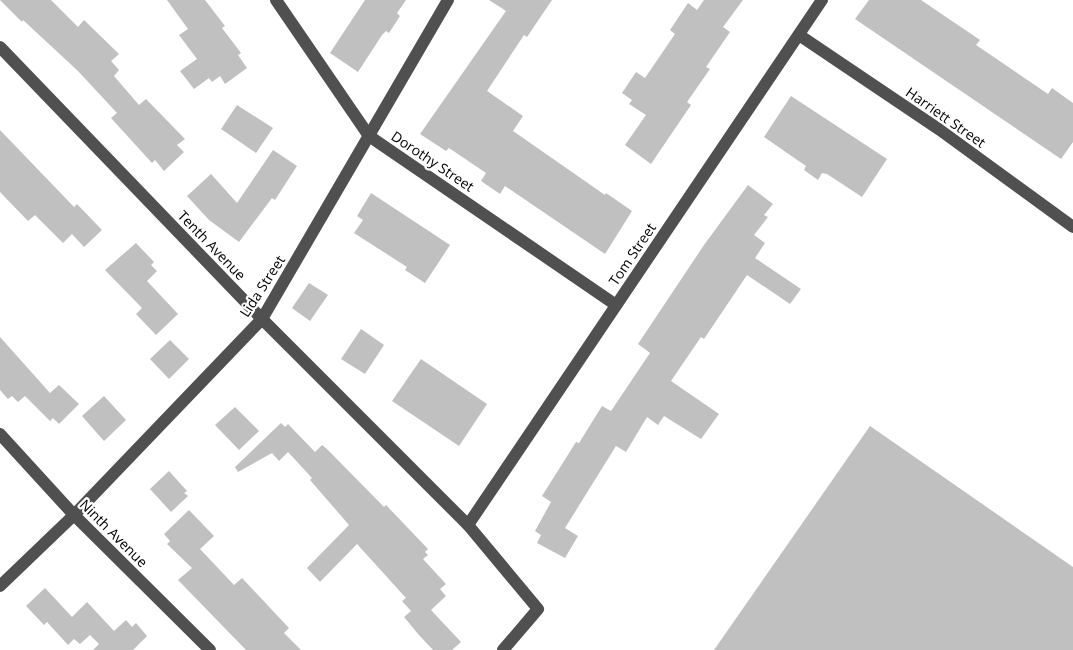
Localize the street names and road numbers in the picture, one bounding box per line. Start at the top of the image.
street label: Harriett Street [902,82,990,152]
street label: Dorothy Street [388,126,478,196]
street label: Tenth Avenue [174,206,250,284]
street label: Tom Street [604,219,660,289]
street label: Lida Street [235,251,289,321]
street label: Ninth Avenue [76,495,152,571]

